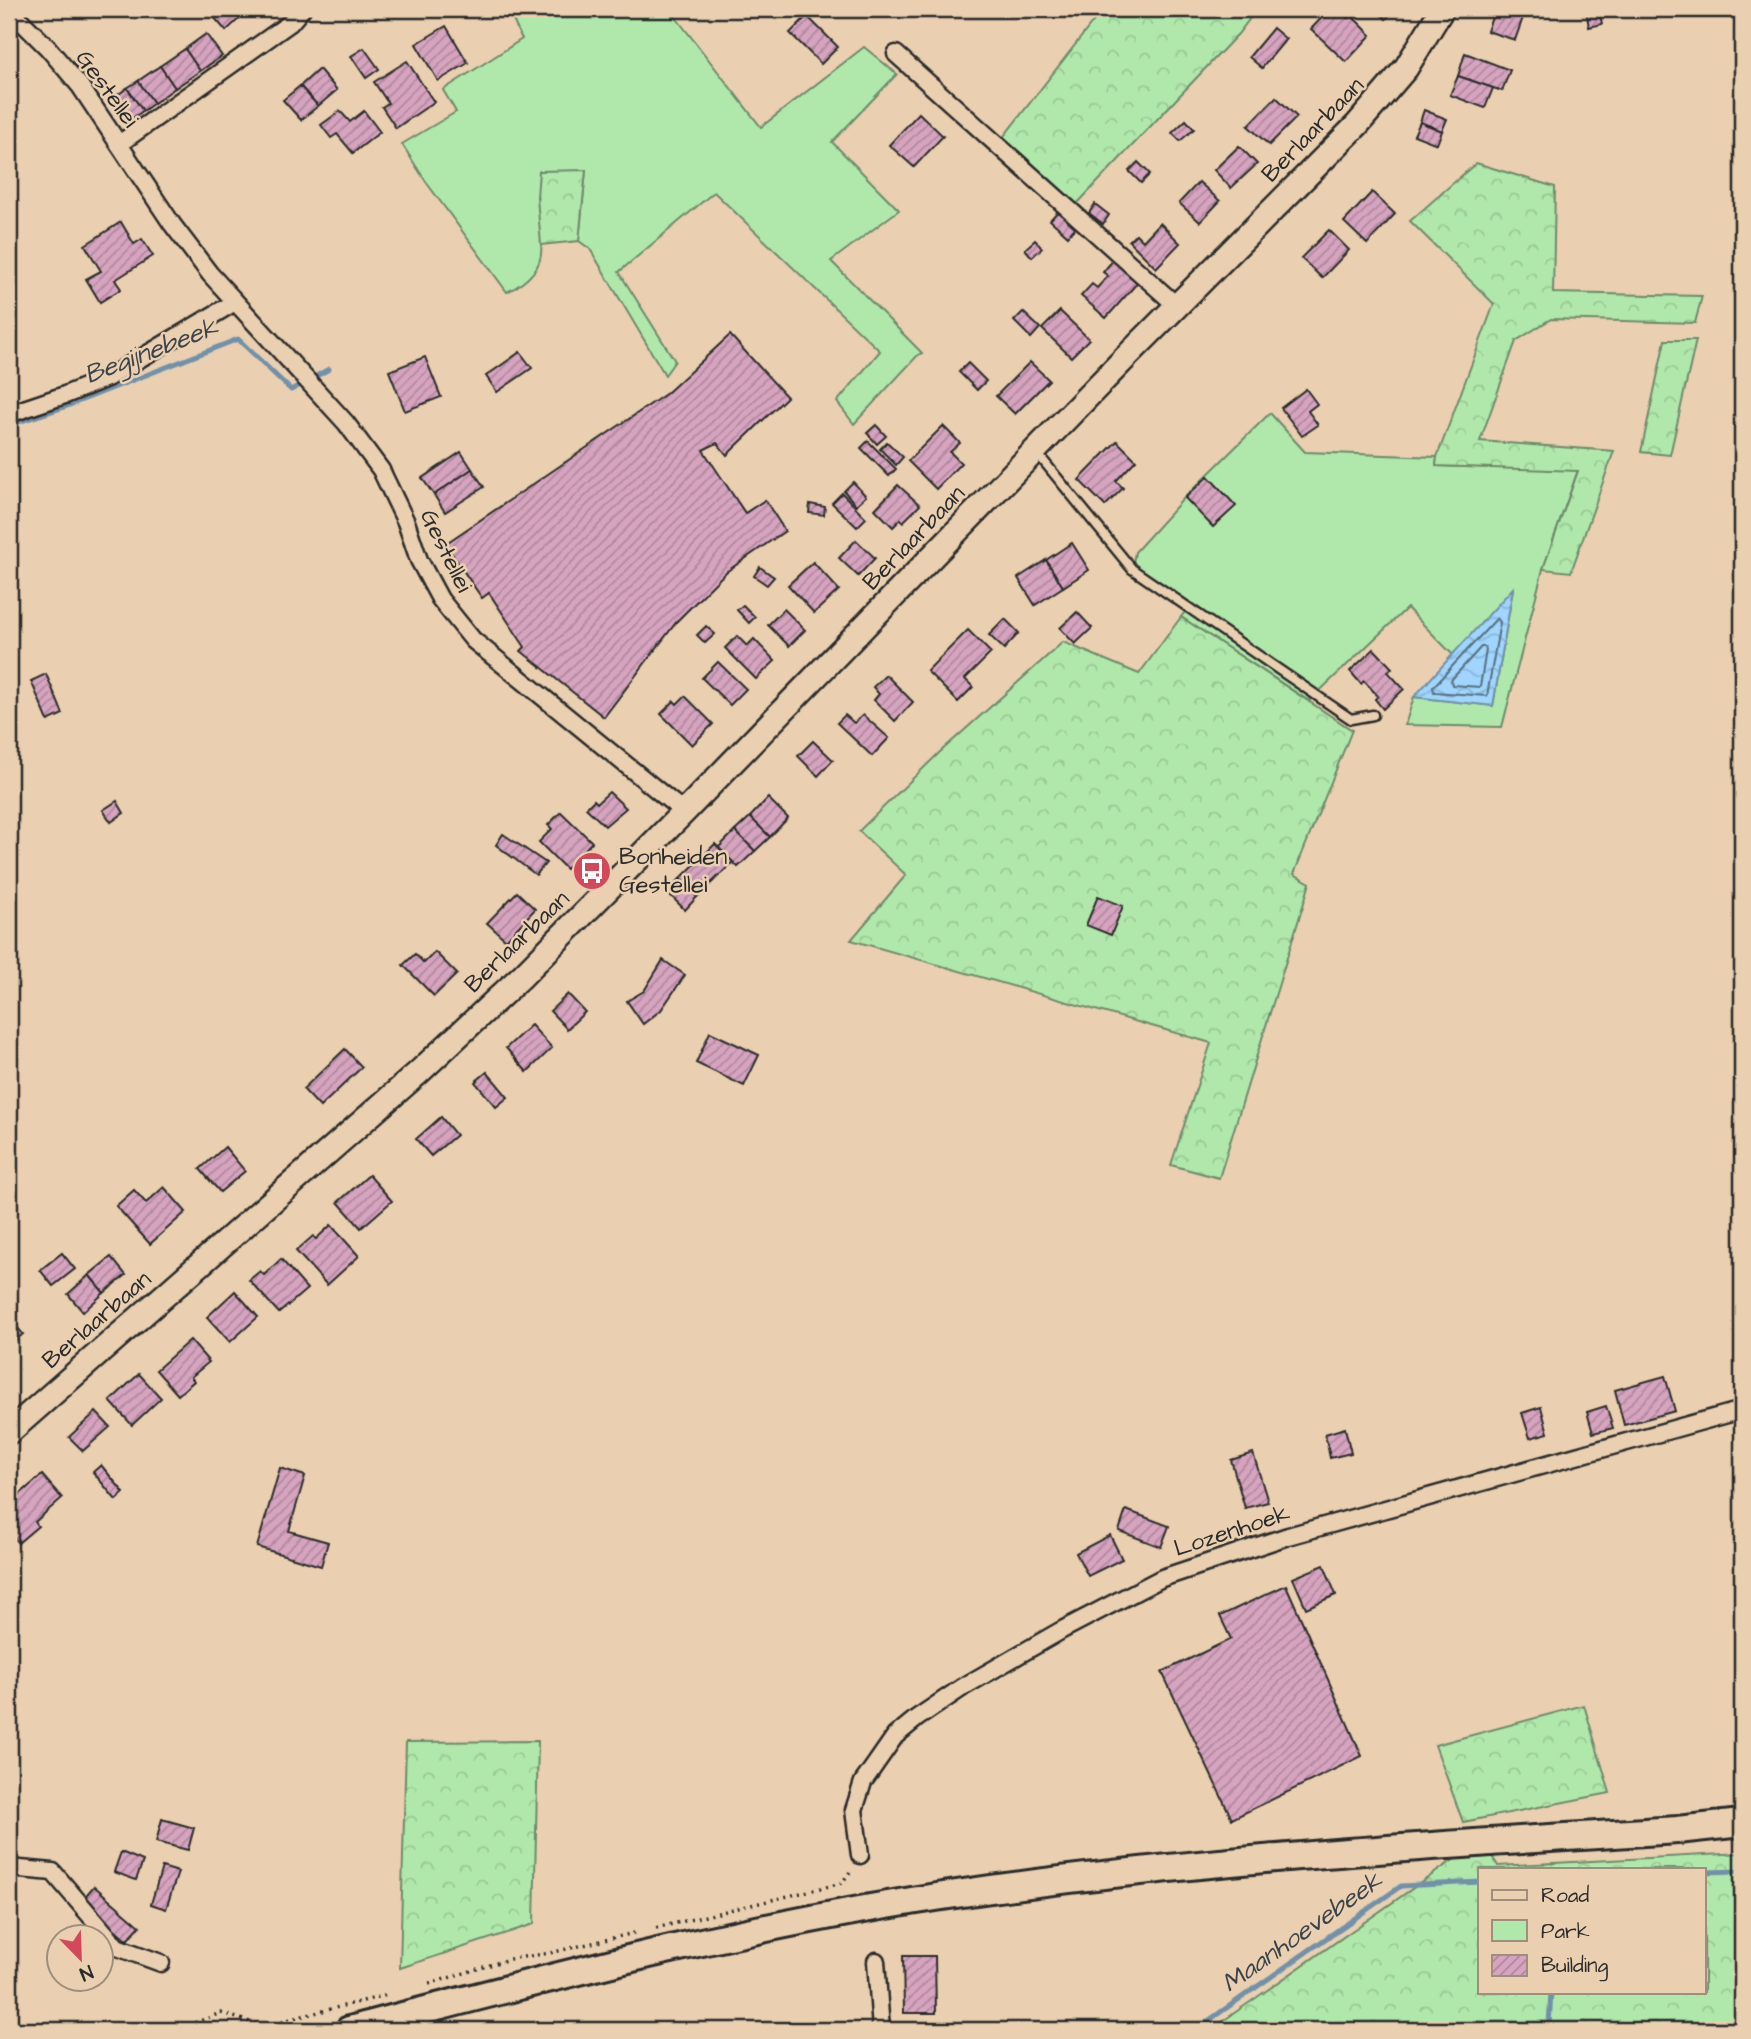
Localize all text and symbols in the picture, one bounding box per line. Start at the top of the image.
street label: Gestellei [67,43,147,135]
street label: Berlaarbaan [1254,70,1372,190]
water label: Begijnebeek [79,309,224,394]
street label: Berlaarbaan [855,478,973,598]
street label: Gestellei [411,504,481,599]
place label: Bonheiden Gestellei [619,840,727,902]
bus stop icon: Bonheiden Gestellei [571,850,613,892]
street label: Berlaarbaan [457,883,577,1001]
street label: Berlaarbaan [35,1263,159,1377]
street label: Lozenhoek [1170,1496,1295,1566]
water label: Maanhoevebeek [1214,1863,1390,2001]
legend [1478,1868,1706,1994]
text: Road [1541,1881,1589,1910]
text: Park [1541,1917,1590,1946]
north arrow [46,1924,116,1994]
text: Building [1541,1951,1609,1982]
text: N [75,1958,97,1987]

